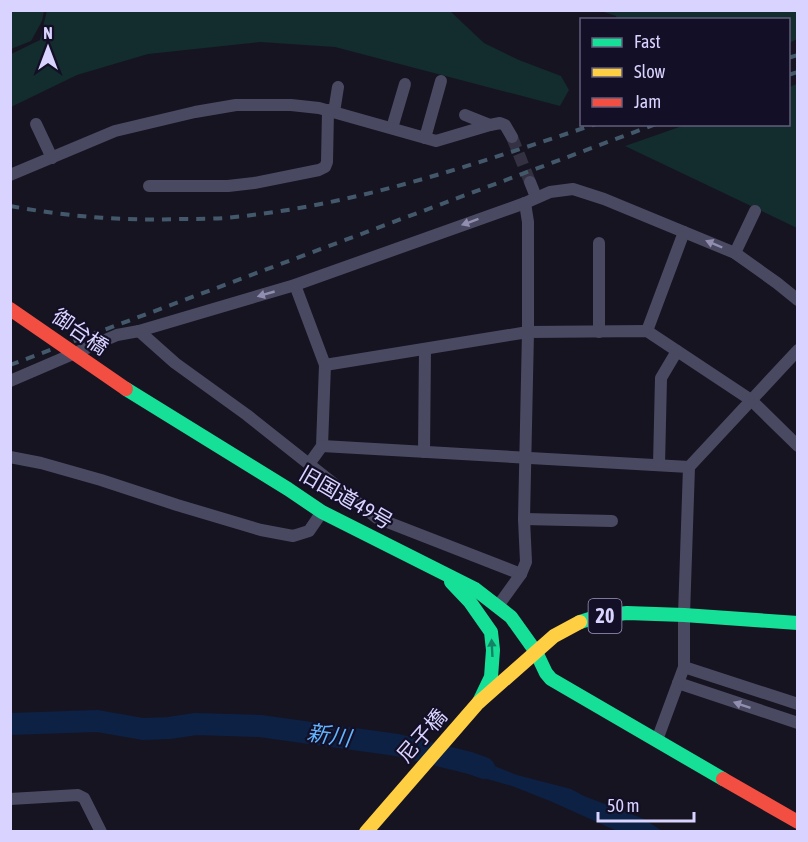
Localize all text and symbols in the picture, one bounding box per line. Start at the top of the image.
north arrow [18,18,78,78]
legend [580,18,790,126]
text: N [43,24,53,42]
text: Fast [634,31,661,52]
text: Slow [634,61,665,82]
text: Jam [634,91,661,112]
one-way arrow [461,218,479,228]
one-way arrow [706,240,723,249]
one-way arrow [257,290,275,299]
street label: 御台橋 [48,303,113,359]
street label: 旧国道49号 [296,461,397,533]
road number: 20 [588,599,622,633]
one-way arrow [488,639,497,658]
one-way arrow [733,700,751,709]
street label: 尼子橋 [392,704,451,767]
water label: 新川 [305,719,355,751]
scale bar [598,785,694,823]
text: 50 m [607,795,639,816]

